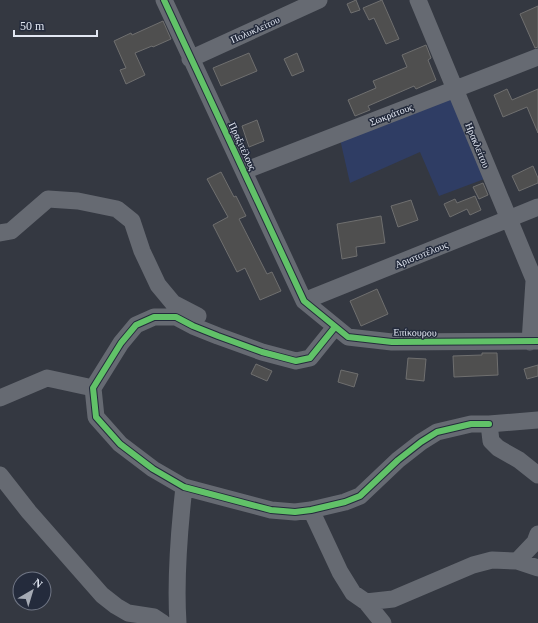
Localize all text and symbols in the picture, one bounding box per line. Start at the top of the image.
scale bar [14,12,97,38]
street label: Πολυκλείτου [229,14,282,45]
text: 50 m [20,19,45,33]
street label: Σωκράτους [368,101,414,128]
street label: Πραξιτέλους [226,121,258,172]
street label: Ηρακλείτου [463,121,492,170]
street label: Αριστοτέλους [393,239,449,270]
street label: Επίκουρου [393,327,437,338]
north arrow [12,571,52,611]
text: N [31,576,45,590]

